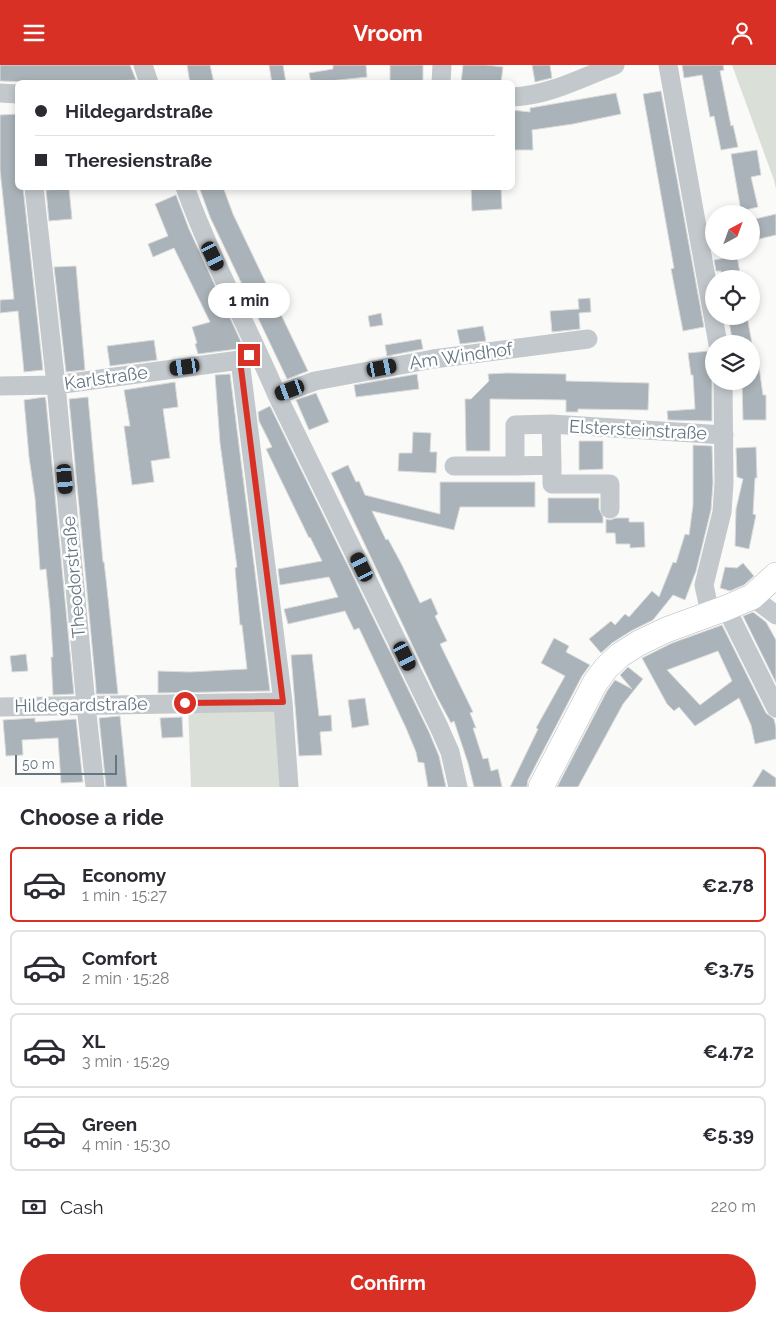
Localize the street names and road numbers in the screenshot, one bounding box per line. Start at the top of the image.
street label: Am Windhof [408,338,515,373]
street label: Karlstraße [63,361,149,394]
street label: Elstersteinstraße [568,415,708,444]
street label: Theodorstraße [58,515,89,639]
street label: Hildegardstraße [14,693,148,716]

